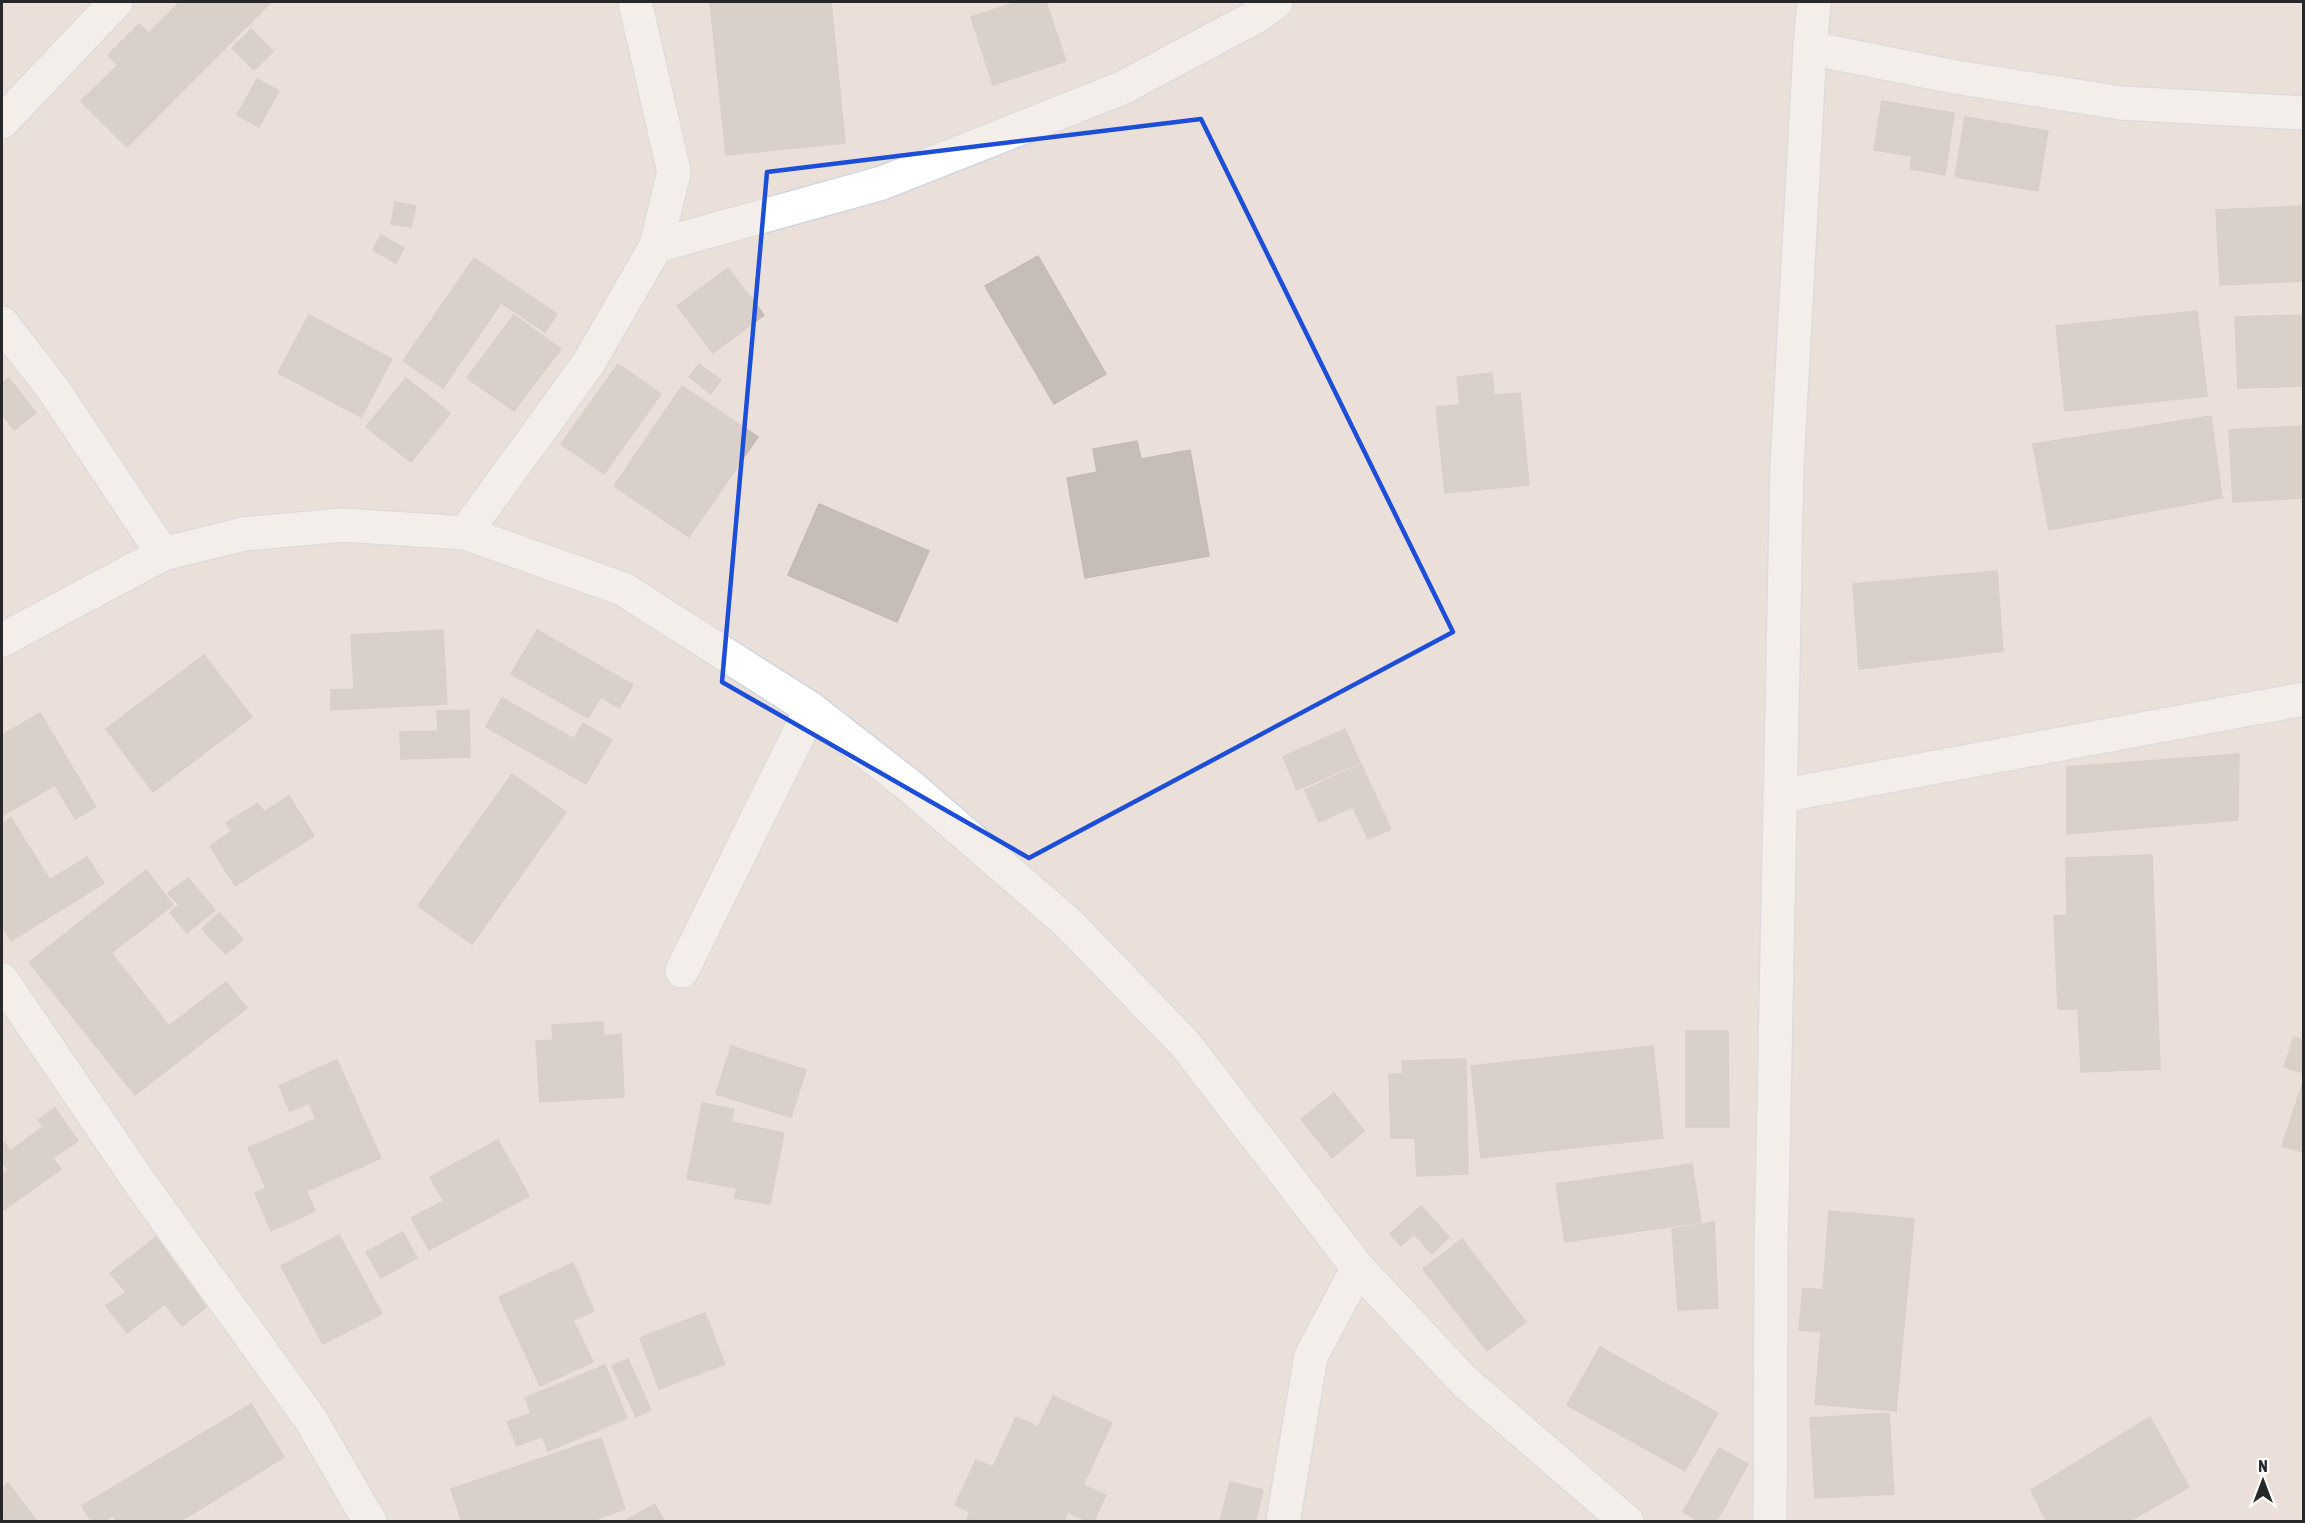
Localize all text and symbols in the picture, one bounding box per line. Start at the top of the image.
north arrow [2233,1451,2293,1511]
text: N [2258,1457,2268,1475]

